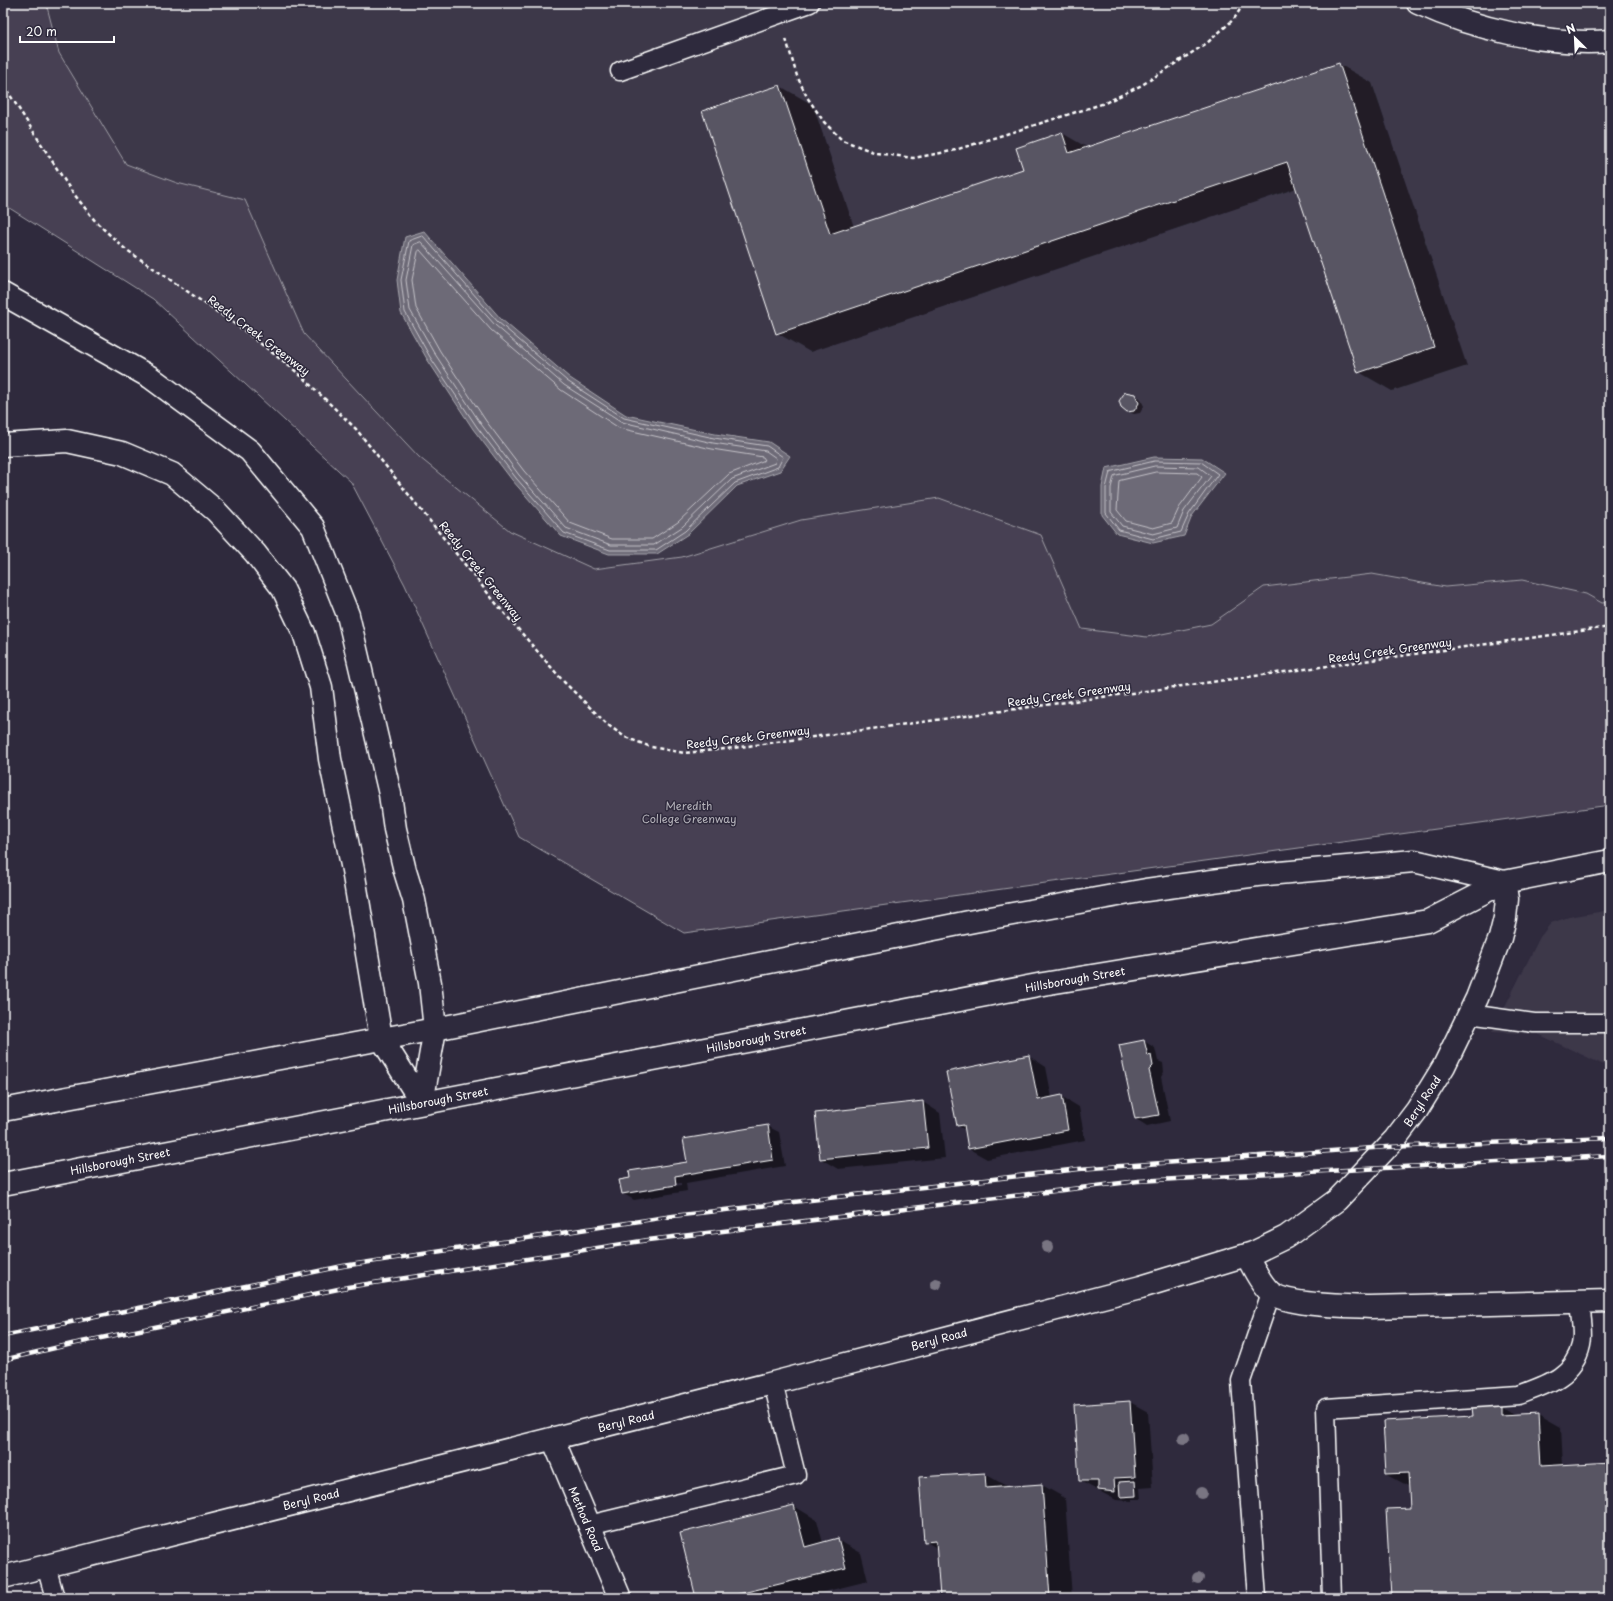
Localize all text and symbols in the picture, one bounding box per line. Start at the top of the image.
scale bar [20,18,114,44]
north arrow [1555,18,1595,58]
text: N [1563,19,1578,38]
text: 20 m [26,22,57,40]
street label: Reedy Creek Greenway [204,291,314,379]
street label: Reedy Creek Greenway [435,517,527,625]
street label: Reedy Creek Greenway [1327,633,1453,667]
street label: Reedy Creek Greenway [1006,677,1132,711]
street label: Reedy Creek Greenway [685,721,811,753]
park label: Meredith College Greenway [642,797,736,827]
street label: Hillsborough Street [1024,962,1127,996]
street label: Hillsborough Street [705,1021,808,1057]
street label: Beryl Road [1399,1072,1445,1130]
street label: Hillsborough Street [387,1082,490,1118]
street label: Hillsborough Street [69,1143,172,1179]
street label: Beryl Road [909,1323,969,1355]
street label: Beryl Road [596,1406,656,1436]
street label: Beryl Road [281,1484,341,1514]
street label: Method Road [565,1484,607,1554]

